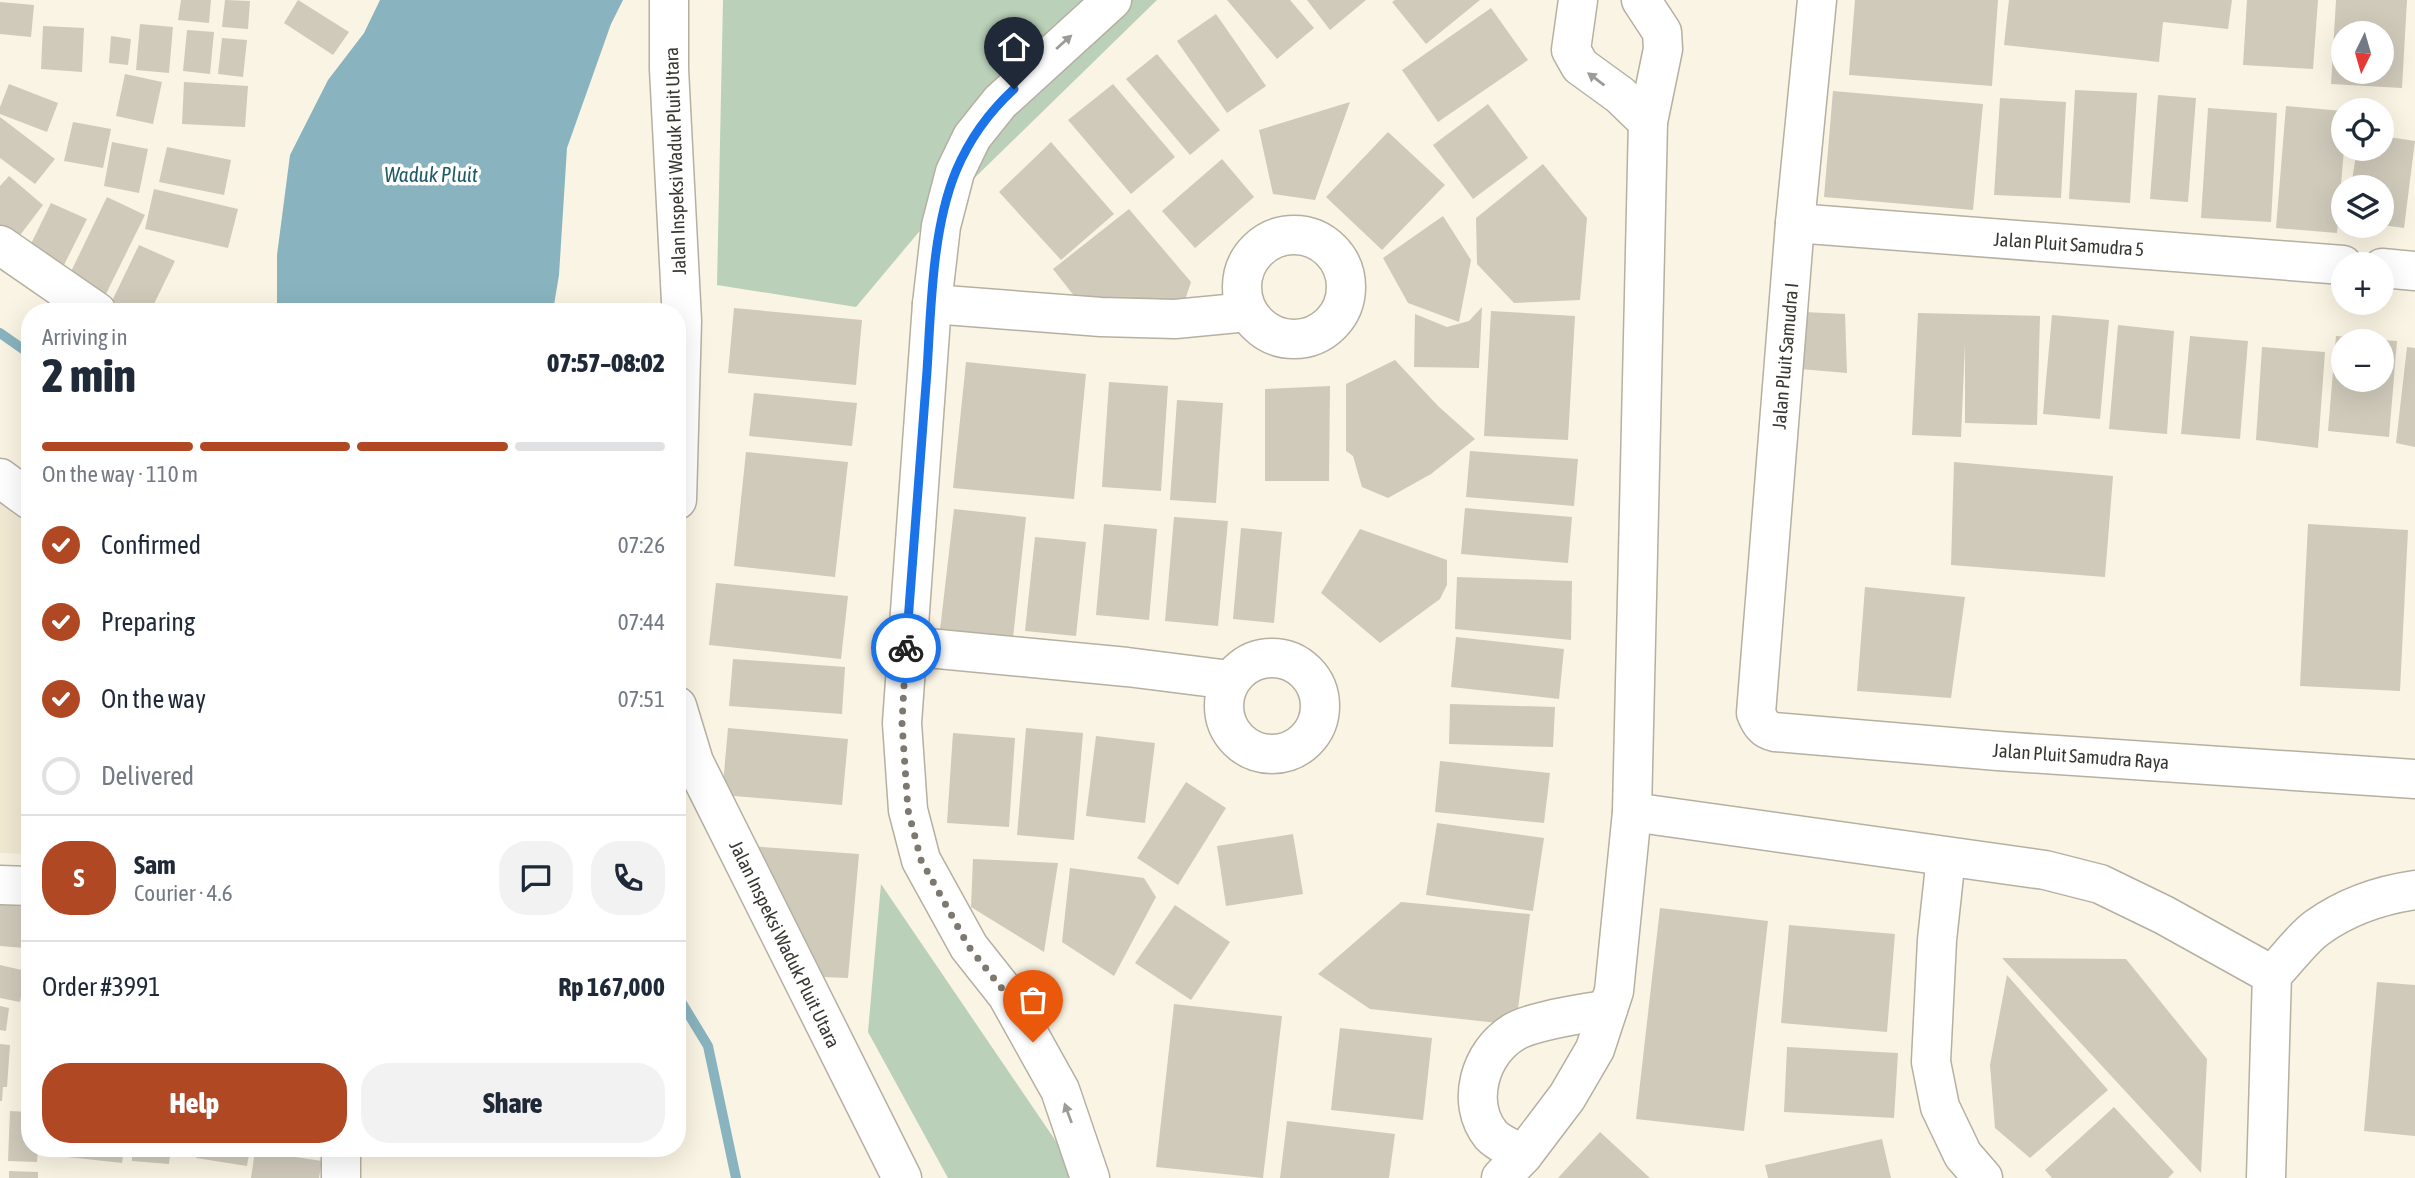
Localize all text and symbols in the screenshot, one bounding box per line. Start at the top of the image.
pin [984,17,1044,89]
north arrow [2331,21,2394,84]
map controls [2331,21,2394,392]
icon: home [995,28,1033,66]
one-way arrow [1055,35,1072,51]
street label: Jalan Inspeksi Waduk Pluit Utara [660,47,690,275]
one-way arrow [1587,72,1605,86]
button: locate [2331,98,2394,161]
water label: Waduk Pluit [384,162,478,186]
button: layers [2331,175,2394,238]
street label: Jalan Pluit Samudra 5 [1993,228,2145,260]
button: + [2331,252,2394,315]
street label: Jalan Pluit Samudra I [1768,282,1802,430]
text: Arriving in [42,324,128,350]
button: − [2331,329,2394,392]
text: 07:57–08:02 [547,348,665,378]
text: 2 min [42,349,136,402]
text: On the way · 110 m [42,461,198,487]
icon: check [42,526,80,564]
text: Confirmed [101,530,201,560]
text: 07:26 [618,532,665,558]
icon: check [42,603,80,641]
text: Preparing [101,607,195,637]
text: 07:44 [618,609,665,635]
courier [871,613,941,683]
icon: bike [887,629,925,667]
icon: check [42,680,80,718]
text: On the way [101,684,206,714]
text: 07:51 [618,686,665,712]
street label: Jalan Pluit Samudra Raya [1992,739,2170,773]
text: Delivered [101,761,194,791]
street label: Jalan Inspeksi Waduk Pluit Utara [725,837,845,1051]
button: chat [499,841,573,915]
button: phone [591,841,665,915]
text: Sam [134,850,176,880]
text: S [74,863,84,893]
text: Courier · 4.6 [134,880,233,906]
pin [1003,970,1063,1042]
text: Order #3991 [42,972,161,1002]
text: Rp 167,000 [558,972,665,1002]
icon: bag [1014,981,1052,1019]
button: Help [42,1063,347,1143]
button: Share [361,1063,665,1143]
one-way arrow [1063,1103,1074,1124]

